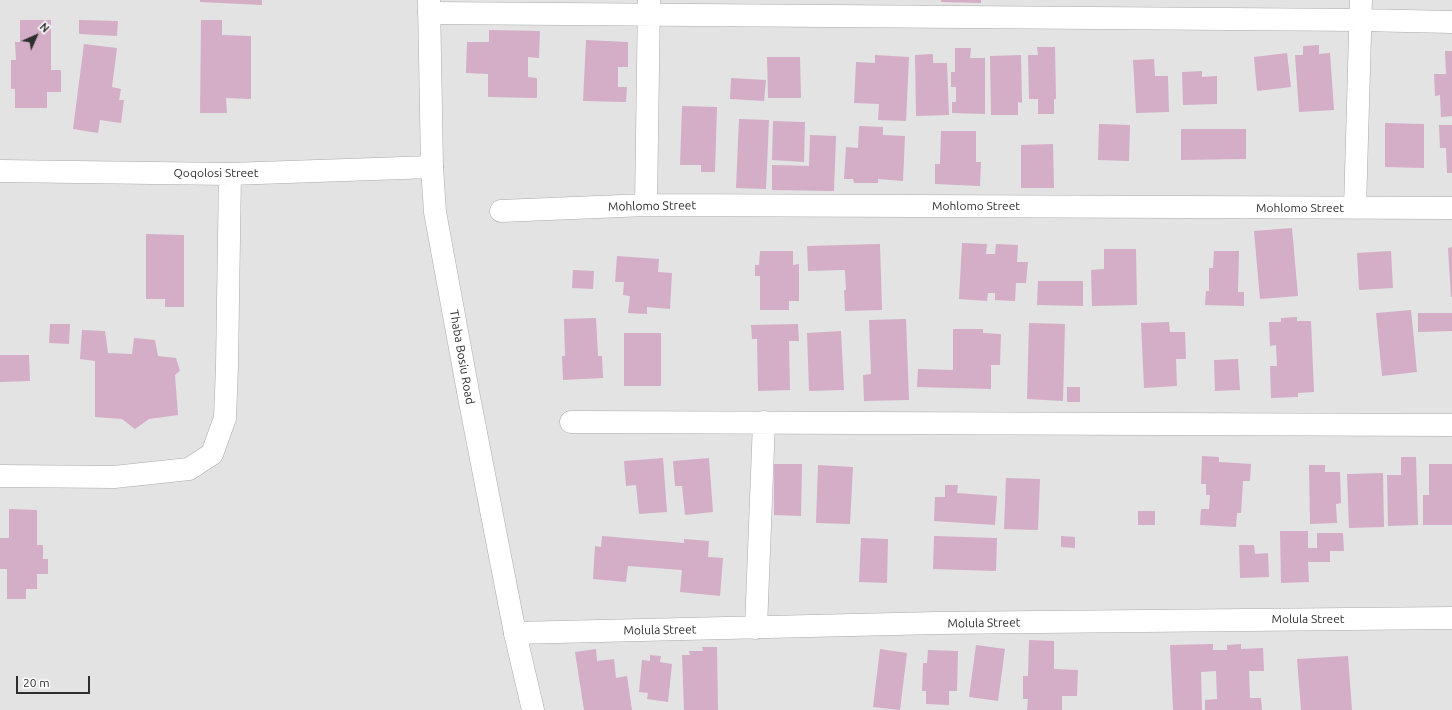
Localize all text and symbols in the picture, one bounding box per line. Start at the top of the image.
north arrow [16,16,56,56]
text: N [37,20,52,35]
street label: Qoqolosi Street [174,166,258,180]
street label: Mohlomo Street [608,198,696,214]
street label: Mohlomo Street [932,199,1020,213]
street label: Mohlomo Street [1256,201,1344,215]
street label: Thaba Bosiu Road [447,309,477,405]
street label: Molula Street [1271,612,1345,626]
street label: Molula Street [947,615,1021,631]
street label: Molula Street [623,622,697,638]
scale bar [18,668,92,694]
text: 20 m [23,676,50,689]

